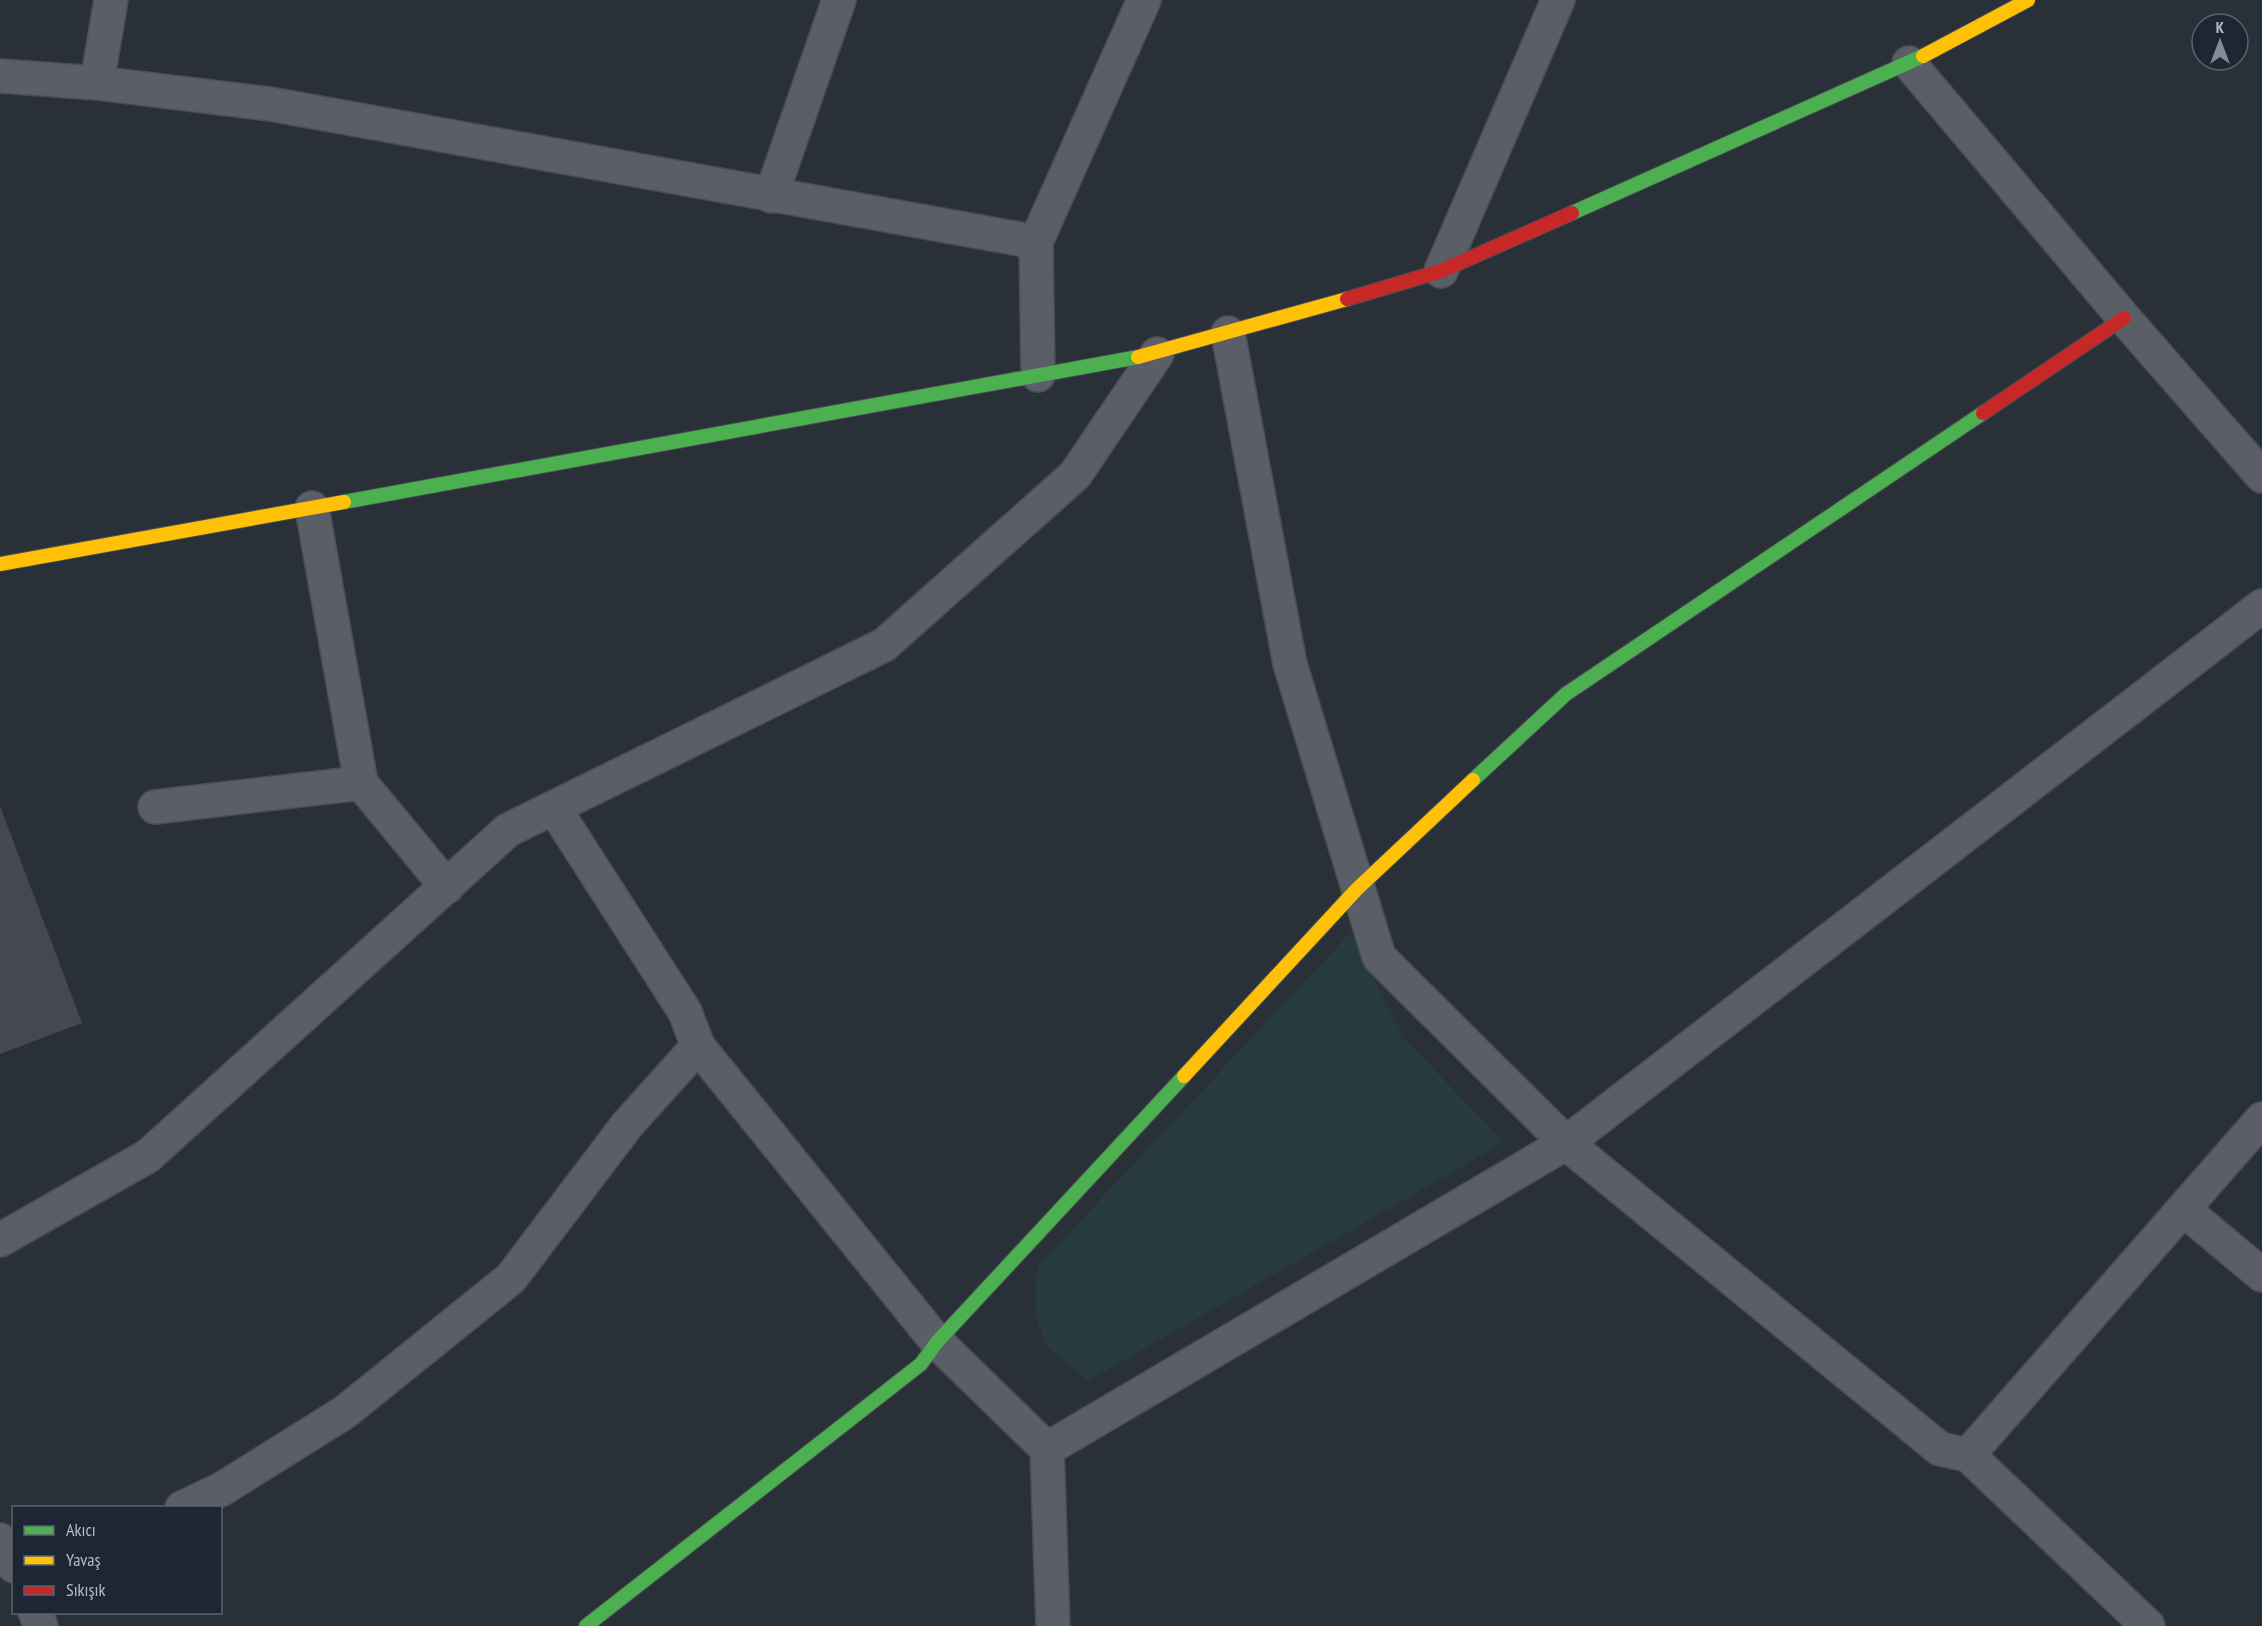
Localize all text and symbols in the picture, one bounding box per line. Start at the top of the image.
north arrow [2190,12,2250,72]
text: K [2216,17,2225,37]
legend [12,1506,222,1614]
text: Akıcı [66,1518,96,1541]
text: Yavaş [66,1548,101,1571]
text: Sıkışık [66,1578,105,1601]

